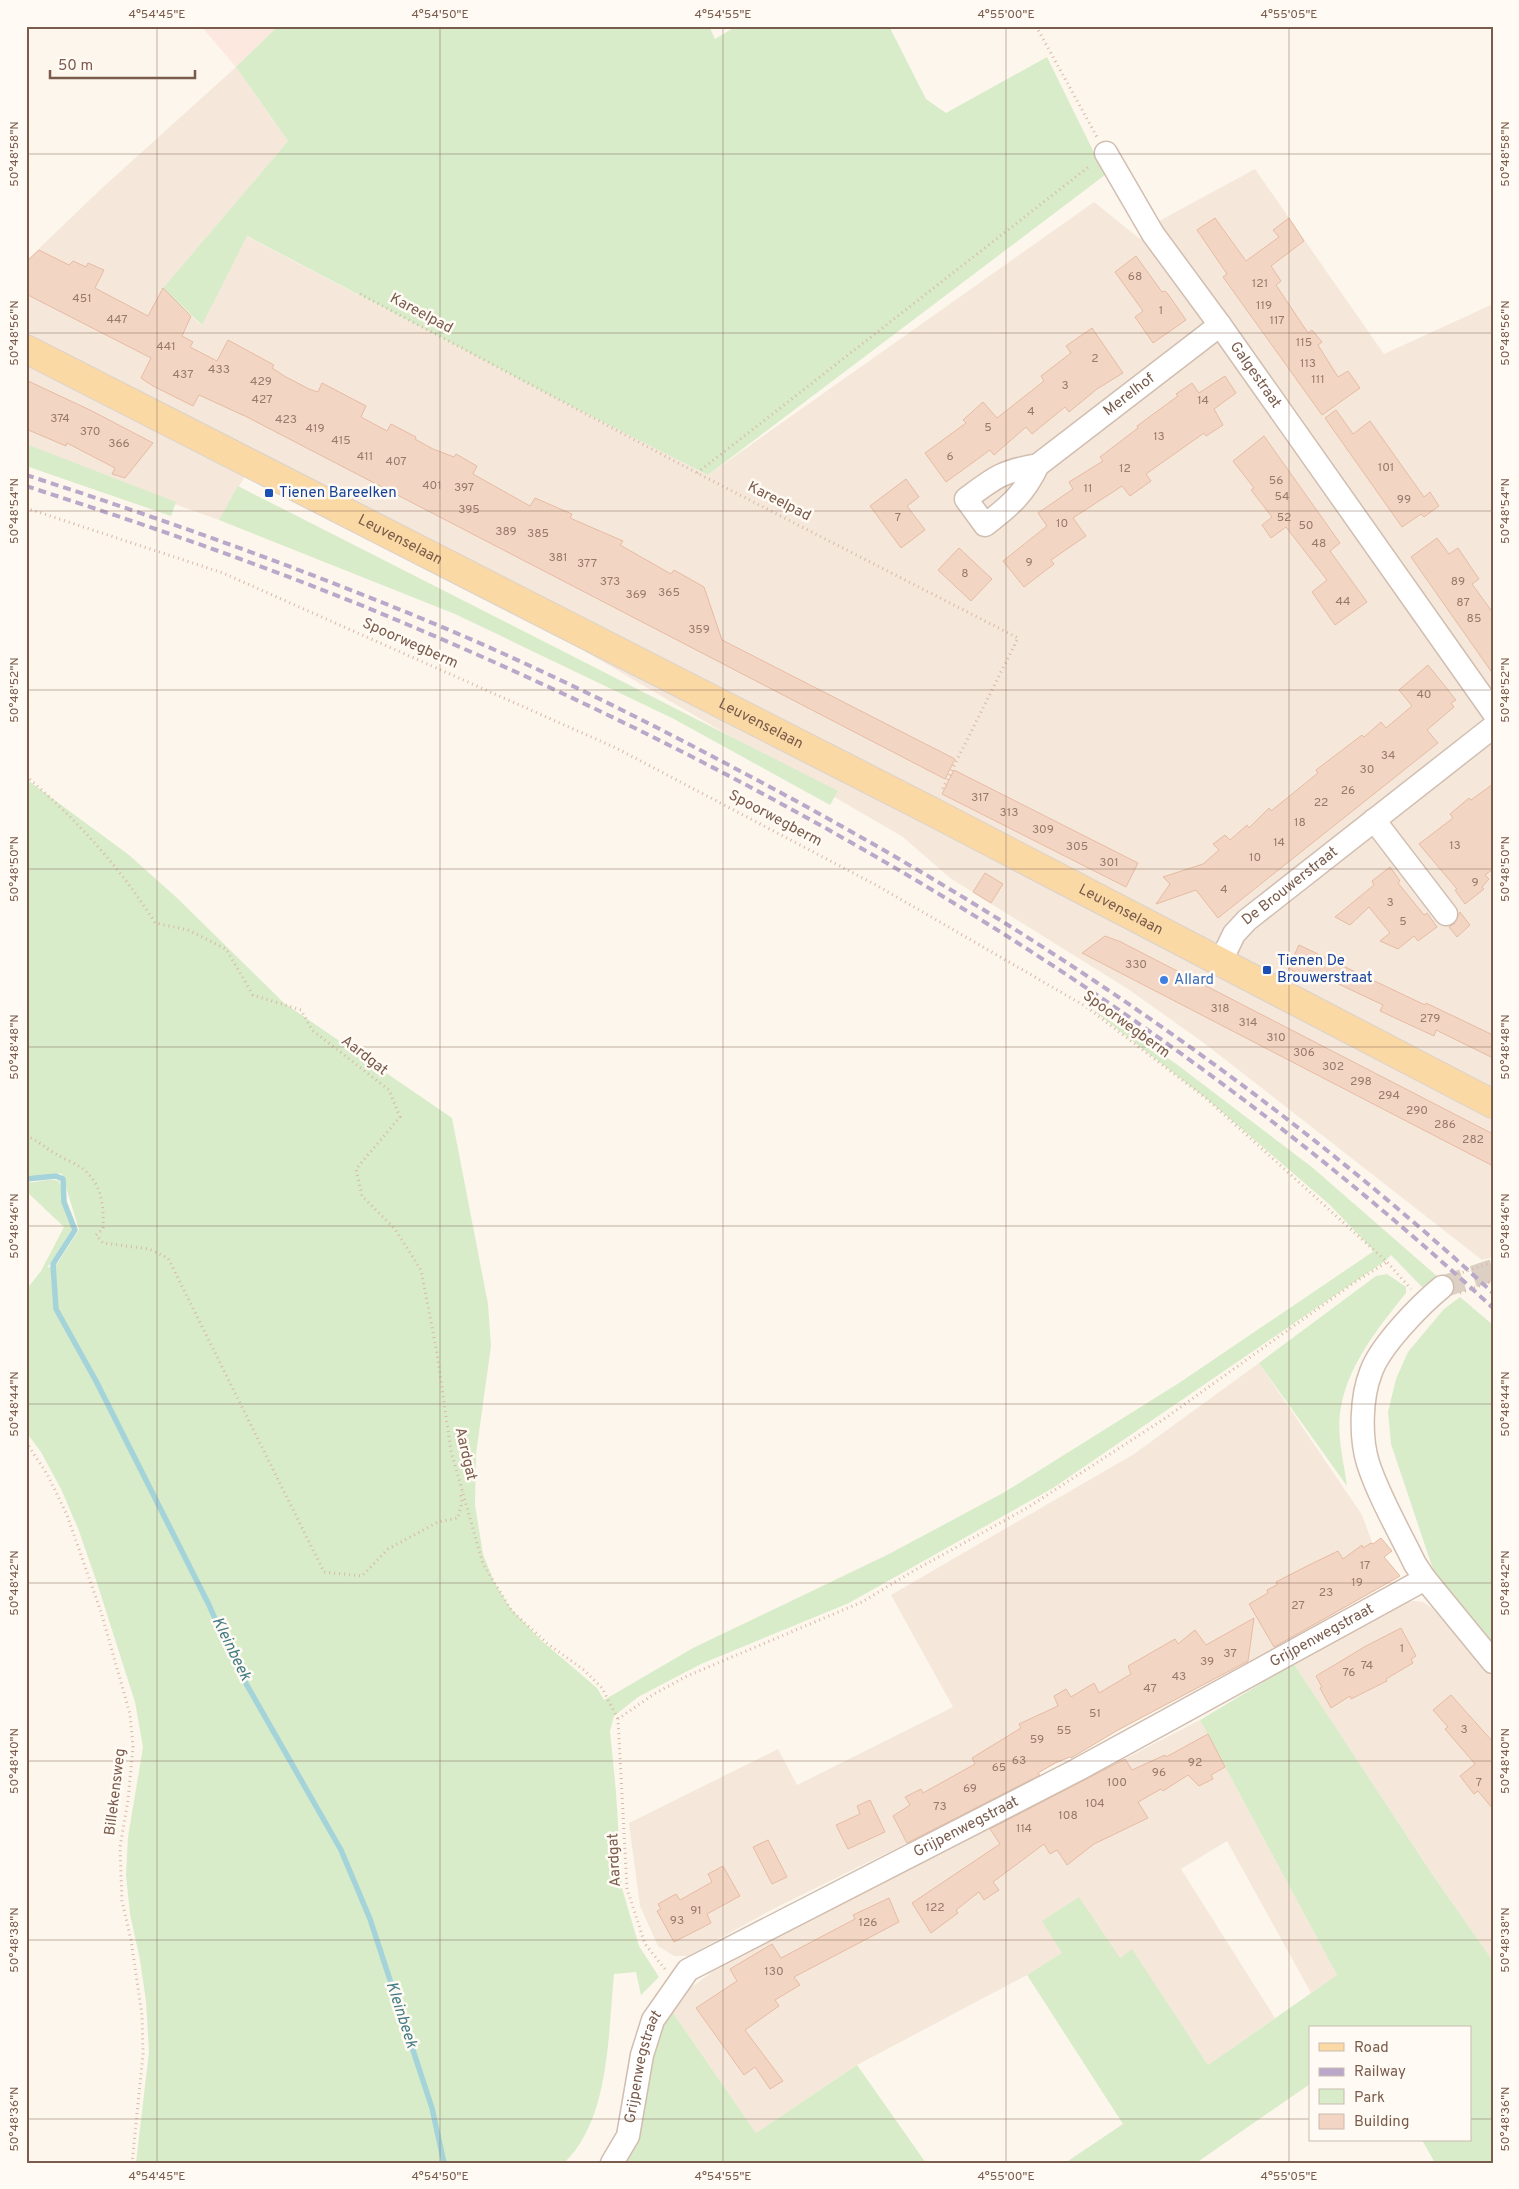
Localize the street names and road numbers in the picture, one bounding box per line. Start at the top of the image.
street label: Kareelpad [386,289,456,339]
street label: Galgestraat [1225,338,1285,412]
street label: Merelhof [1100,369,1159,421]
street label: Kareelpad [744,478,814,526]
street label: Leuvenselaan [354,510,446,570]
street label: Spoorwegberm [359,614,461,674]
street label: Leuvenselaan [715,695,806,754]
street label: Spoorwegberm [725,786,825,852]
street label: De Brouwerstraat [1238,843,1342,930]
street label: Leuvenselaan [1075,880,1166,940]
street label: Spoorwegberm [1079,987,1173,1063]
street label: Aardgat [337,1032,391,1080]
street label: Aardgat [450,1426,480,1482]
street label: Grijpenwegstraat [1267,1599,1377,1672]
street label: Billekensweg [101,1747,131,1837]
street label: Grijpenwegstraat [910,1792,1022,1862]
street label: Aardgat [604,1833,626,1887]
street label: Grijpenwegstraat [621,2007,666,2125]

